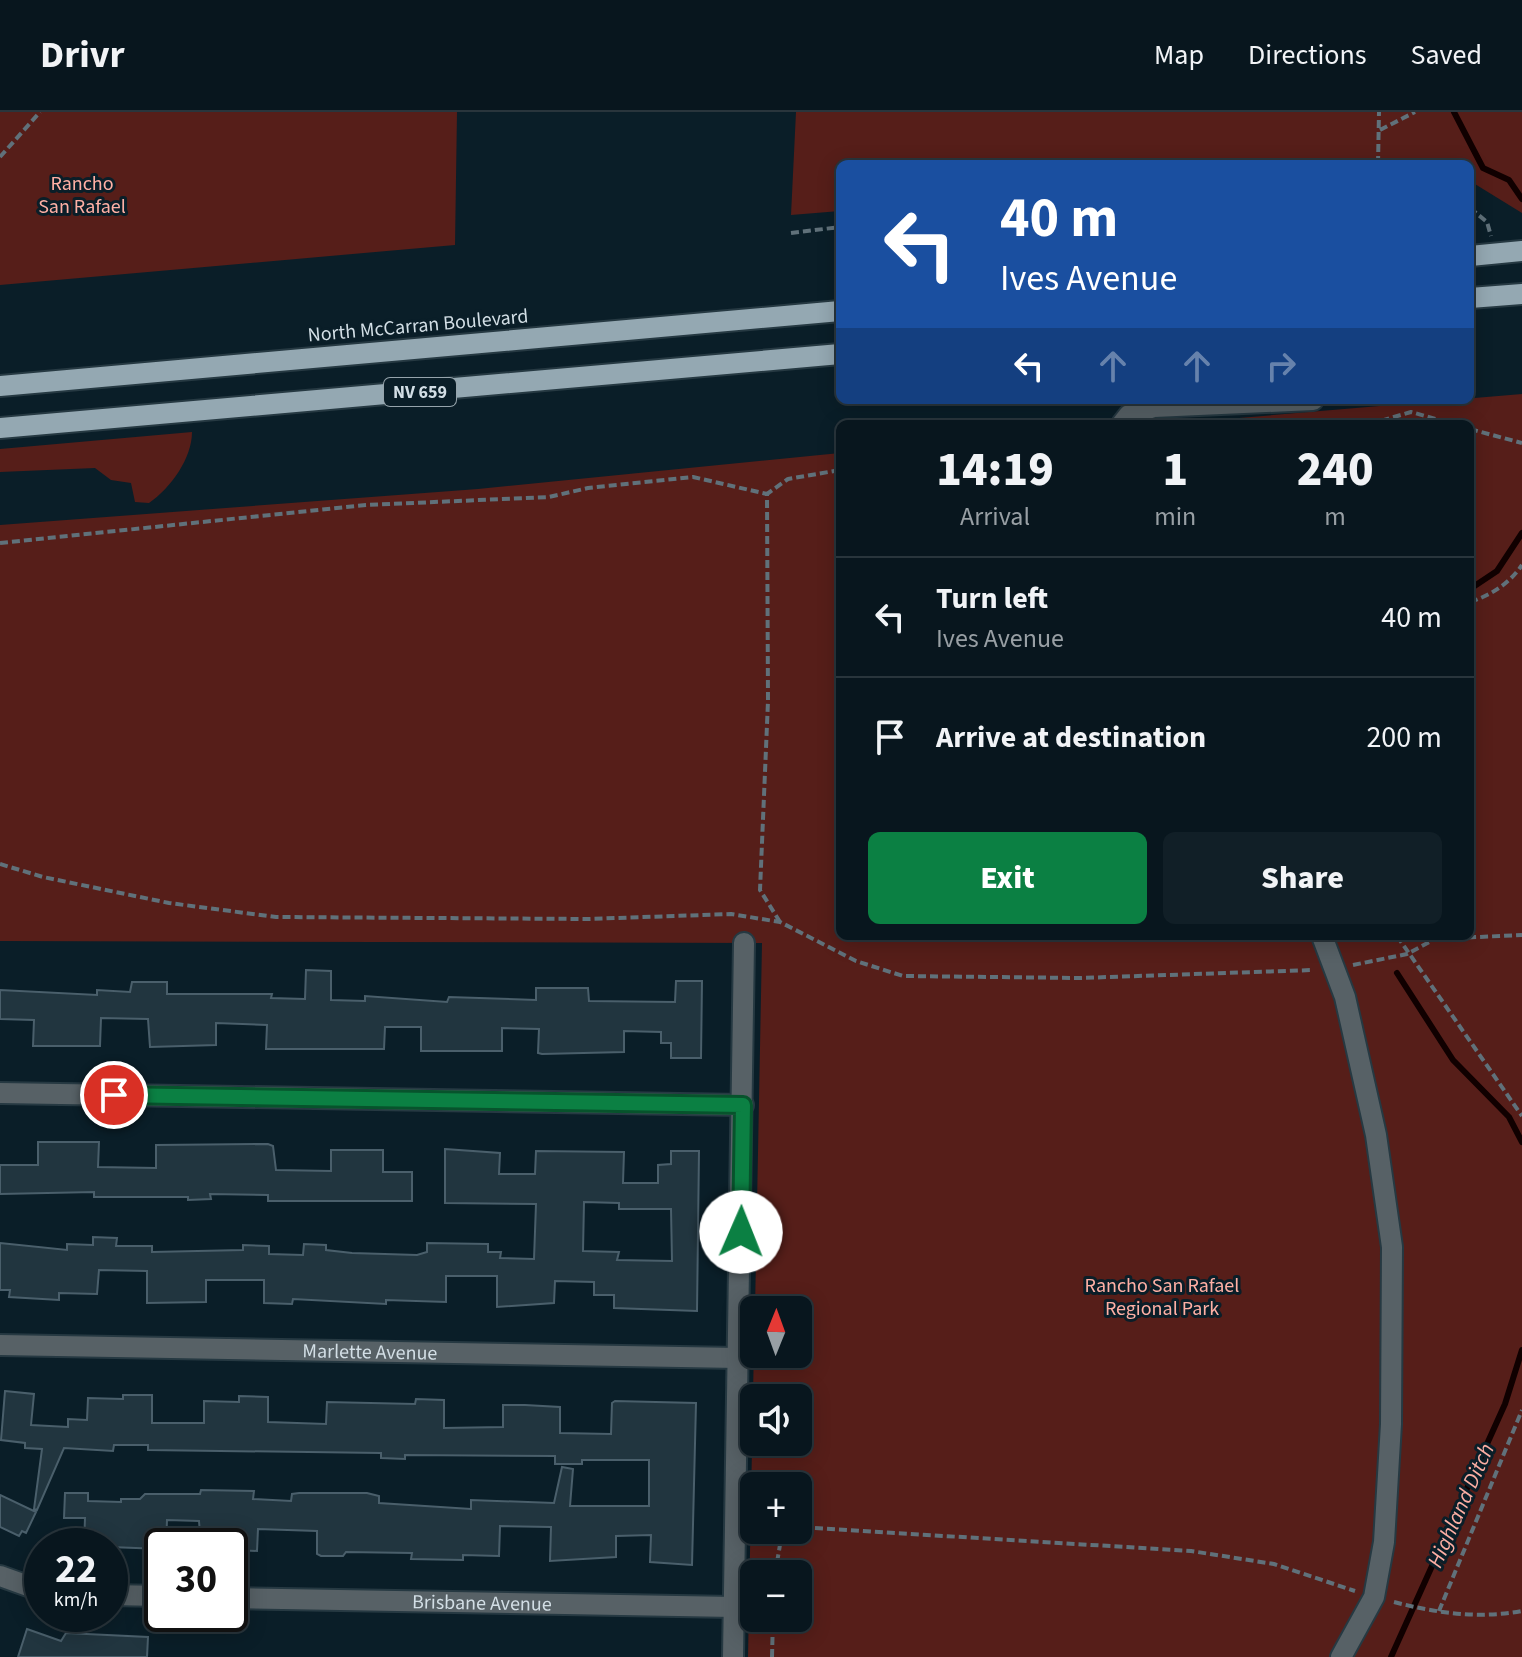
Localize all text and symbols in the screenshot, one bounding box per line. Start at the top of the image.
text: Drivr [40,28,125,82]
text: Map [1154,35,1204,75]
text: Directions [1248,35,1367,75]
text: Saved [1411,35,1482,75]
park label: Rancho San Rafael [38,170,126,221]
text: 40 m [1000,179,1118,258]
icon: left [868,192,972,296]
text: Ives Avenue [1000,253,1177,304]
street label: North McCarran Boulevard [307,302,530,350]
icon: left [1007,344,1051,388]
icon: ahead [1091,344,1135,388]
icon: ahead [1175,344,1219,388]
icon: right [1259,344,1303,388]
road number: NV 659 [384,378,456,406]
text: 14:19 [936,436,1054,504]
text: 1 [1162,436,1188,504]
text: 240 [1297,436,1374,504]
text: Arrival [960,498,1030,535]
text: min [1154,498,1196,535]
text: m [1324,498,1346,535]
text: Turn left [936,577,1048,620]
icon: left [868,595,912,639]
text: 40 m [1381,596,1442,639]
text: Ives Avenue [936,620,1064,657]
icon: arrive [868,715,912,759]
text: Arrive at destination [936,716,1206,759]
text: 200 m [1366,716,1442,759]
button: Exit [868,832,1147,924]
button: Share [1163,832,1442,924]
pin [80,1061,148,1129]
icon: arrive [92,1073,136,1117]
position arrow [699,1190,783,1274]
park label: Rancho San Rafael Regional Park [1085,1272,1239,1323]
north arrow [740,1296,812,1368]
map controls [740,1296,812,1632]
street label: Marlette Avenue [302,1337,438,1368]
button: sound [740,1384,812,1456]
water label: Highland Ditch [1419,1438,1503,1573]
button: + [740,1472,812,1544]
speed limit sign: 30 [144,1528,248,1632]
text: 22 [55,1541,97,1598]
button: − [740,1560,812,1632]
text: km/h [54,1586,98,1614]
street label: Brisbane Avenue [412,1588,552,1619]

